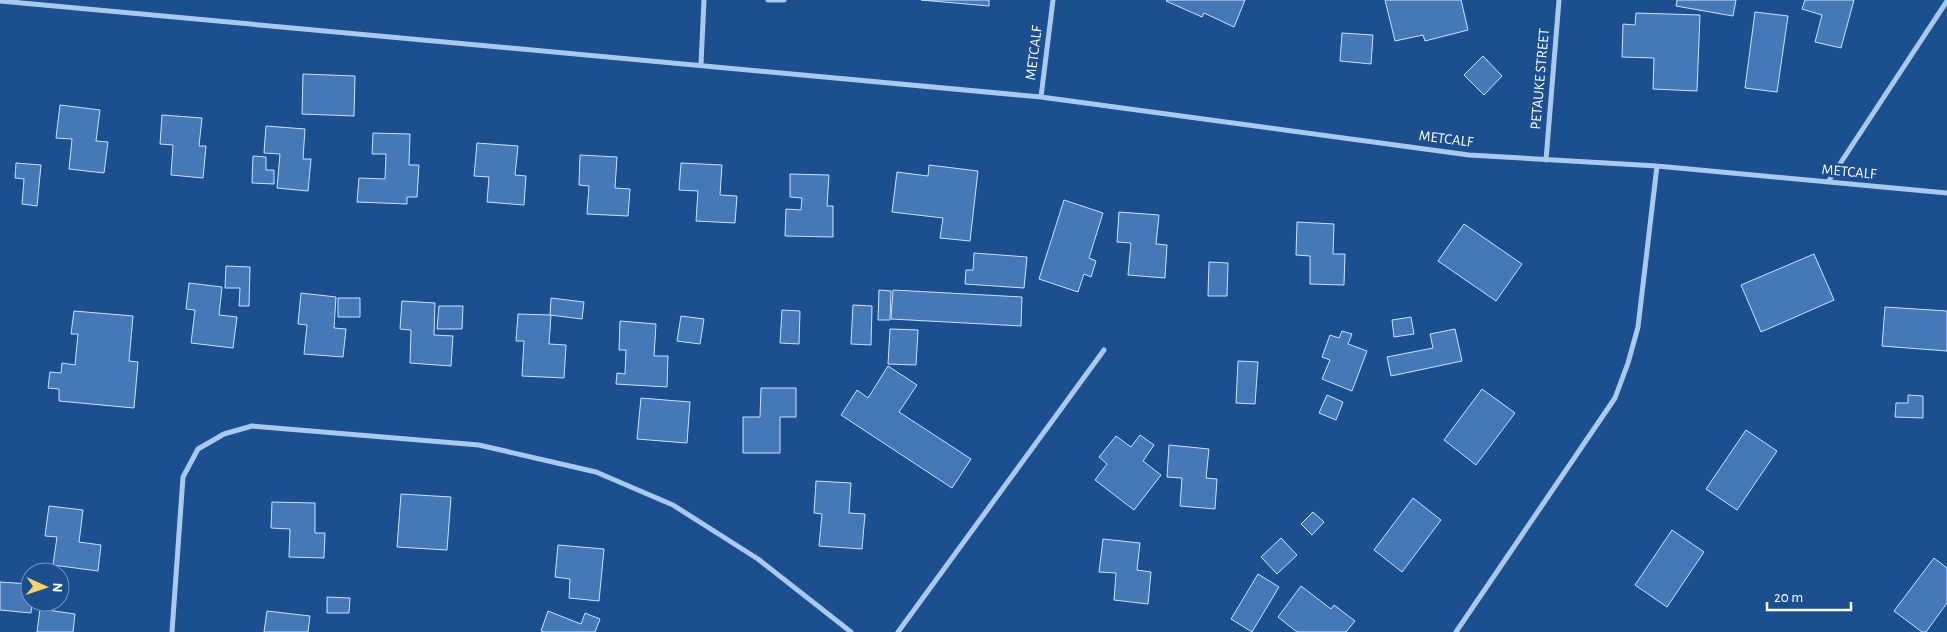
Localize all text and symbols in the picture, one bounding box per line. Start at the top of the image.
street label: METCALF [1023,24,1045,81]
street label: PETAUKE STREET [1528,27,1552,130]
street label: METCALF [1418,128,1475,150]
street label: METCALF [1821,162,1878,182]
north arrow [20,562,70,612]
scale bar [1767,580,1851,612]
text: N [50,582,64,593]
text: 20 m [1774,590,1803,605]

